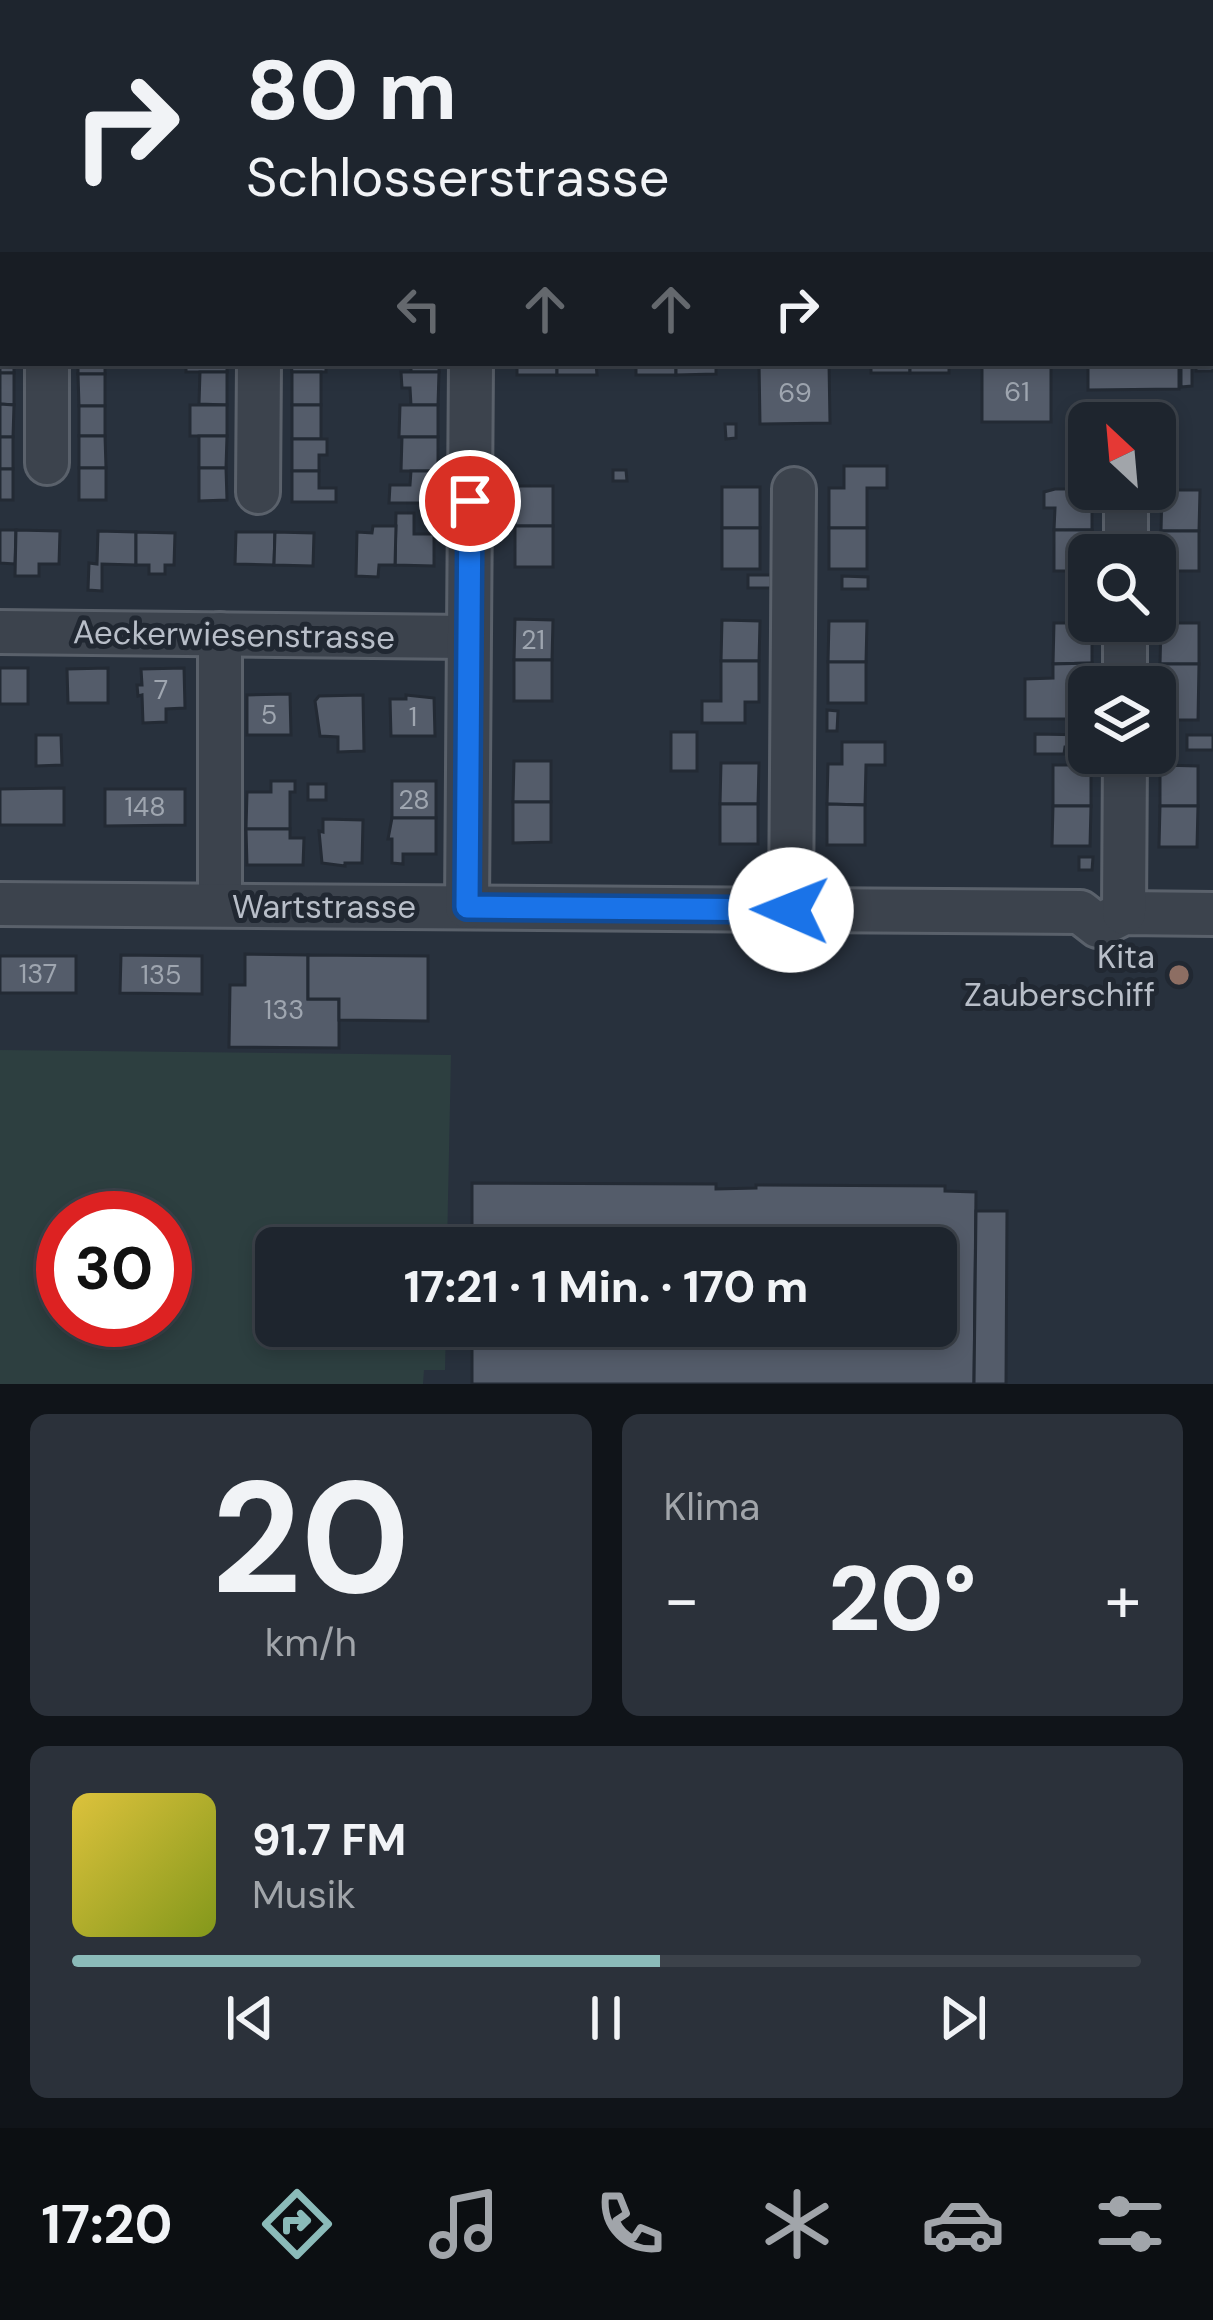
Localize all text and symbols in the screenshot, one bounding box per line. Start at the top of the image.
text: 80 m [246,36,457,145]
icon: right [48,48,204,204]
text: Schlosserstrasse [246,142,670,213]
icon: left [386,276,452,342]
icon: ahead [512,276,578,342]
icon: ahead [638,276,704,342]
icon: right [764,276,830,342]
house number: 61 [1004,374,1030,409]
house number: 69 [778,375,812,410]
north arrow [1068,402,1176,510]
map controls [1068,402,1176,774]
pin [419,450,521,552]
icon: arrive [437,468,503,534]
button: search [1068,534,1176,642]
street label: Aeckerwiesenstrasse [73,610,395,659]
house number: 21 [521,622,545,657]
button: layers [1068,666,1176,774]
house number: 7 [154,672,168,707]
house number: 5 [261,697,277,732]
house number: 1 [409,699,417,734]
house number: 28 [398,782,430,817]
house number: 148 [124,789,166,824]
position arrow [728,847,854,973]
street label: Wartstrasse [232,885,416,928]
place label: Kita Zauberschiff [964,935,1155,1016]
house number: 137 [19,956,57,991]
house number: 135 [141,957,181,992]
marker: Kita Zauberschiff [1166,962,1192,988]
house number: 133 [264,992,304,1027]
speed limit sign: 30 [36,1191,192,1347]
text: 17:21 · 1 Min. · 170 m [404,1257,808,1316]
text: 20 [211,1437,410,1640]
text: Klima [664,1481,760,1532]
text: 20° [828,1541,976,1658]
text: − [664,1557,700,1642]
text: + [1105,1557,1141,1642]
text: km/h [265,1617,357,1668]
text: 91.7 FM [252,1810,406,1869]
text: Musik [252,1869,356,1920]
icon: previous [217,1985,283,2051]
icon: pause [573,1985,639,2051]
icon: next [930,1985,996,2051]
icon: directions [255,2182,339,2266]
icon: music [422,2182,506,2266]
icon: phone [588,2182,672,2266]
icon: climate [755,2182,839,2266]
icon: car [921,2182,1005,2266]
icon: filters [1088,2182,1172,2266]
text: 17:20 [41,2189,173,2260]

